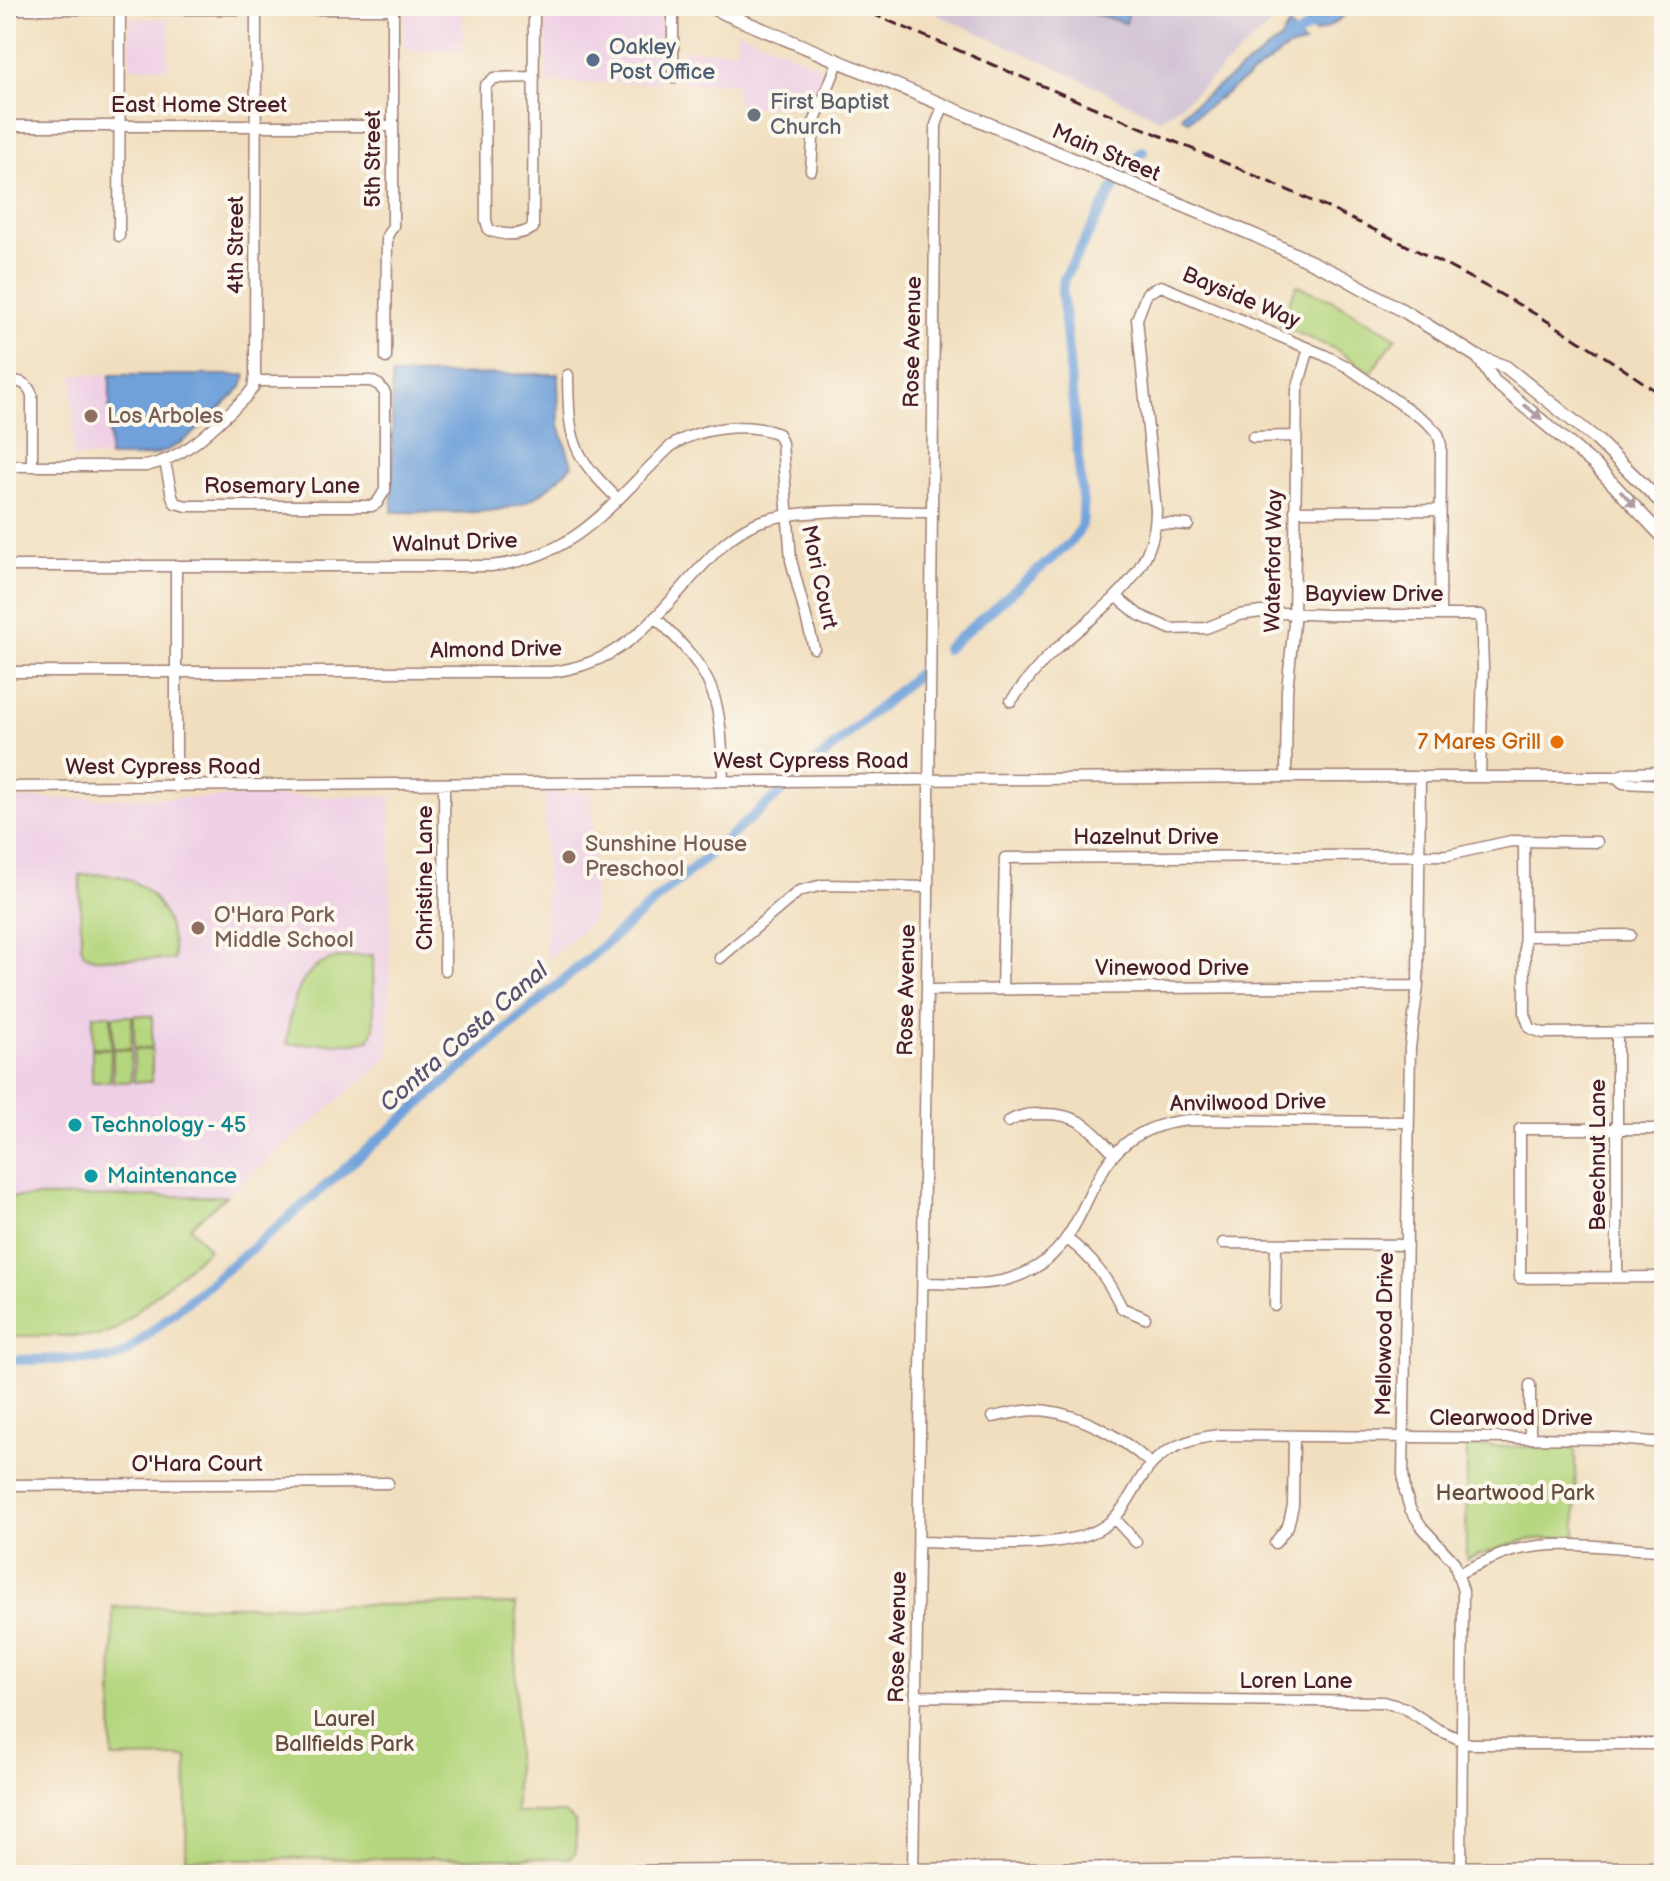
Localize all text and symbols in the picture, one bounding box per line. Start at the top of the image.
place label: Oakley Post Office [609,34,715,86]
marker: Oakley Post Office [584,51,602,69]
place label: First Baptist Church [770,89,890,141]
street label: East Home Street [111,92,287,119]
marker: First Baptist Church [745,106,763,124]
street label: 5th Street [360,110,387,208]
street label: Main Street [1048,118,1164,188]
street label: 4th Street [223,196,250,294]
street label: Bayside Way [1178,261,1304,335]
street label: Rose Avenue [898,276,928,408]
place label: Los Arboles [107,403,223,430]
one-way arrow [1523,403,1543,420]
marker: Los Arboles [82,407,100,425]
street label: Rosemary Lane [204,473,360,500]
street label: Waterford Way [1259,489,1289,633]
one-way arrow [1618,489,1636,508]
street label: Mori Court [795,523,843,632]
street label: Walnut Drive [392,527,518,559]
street label: Bayview Drive [1305,581,1443,608]
street label: Almond Drive [430,635,562,665]
place label: 7 Mares Grill [1417,729,1541,756]
marker: 7 Mares Grill [1548,733,1566,751]
street label: West Cypress Road [713,748,909,775]
street label: West Cypress Road [65,754,261,781]
street label: Christine Lane [412,806,439,950]
street label: Hazelnut Drive [1073,824,1219,851]
place label: Sunshine House Preschool [585,831,747,883]
marker: Sunshine House Preschool [560,848,578,866]
place label: O'Hara Park Middle School [214,902,354,954]
marker: O'Hara Park Middle School [189,919,207,937]
street label: Rose Avenue [892,924,922,1056]
water label: Contra Costa Canal [374,955,555,1118]
street label: Vinewood Drive [1095,955,1249,982]
street label: Beechnut Lane [1585,1079,1612,1231]
street label: Anvilwood Drive [1170,1088,1326,1118]
place label: Technology - 45 [91,1112,246,1139]
marker: Technology - 45 [66,1116,84,1134]
place label: Maintenance [107,1163,237,1190]
marker: Maintenance [82,1167,100,1185]
street label: Mellowood Drive [1370,1252,1400,1416]
street label: Clearwood Drive [1429,1405,1593,1432]
street label: O'Hara Court [131,1451,263,1478]
park label: Heartwood Park [1436,1480,1595,1507]
street label: Rose Avenue [883,1571,913,1703]
street label: Loren Lane [1239,1668,1353,1695]
park label: Laurel Ballfields Park [274,1706,414,1758]

